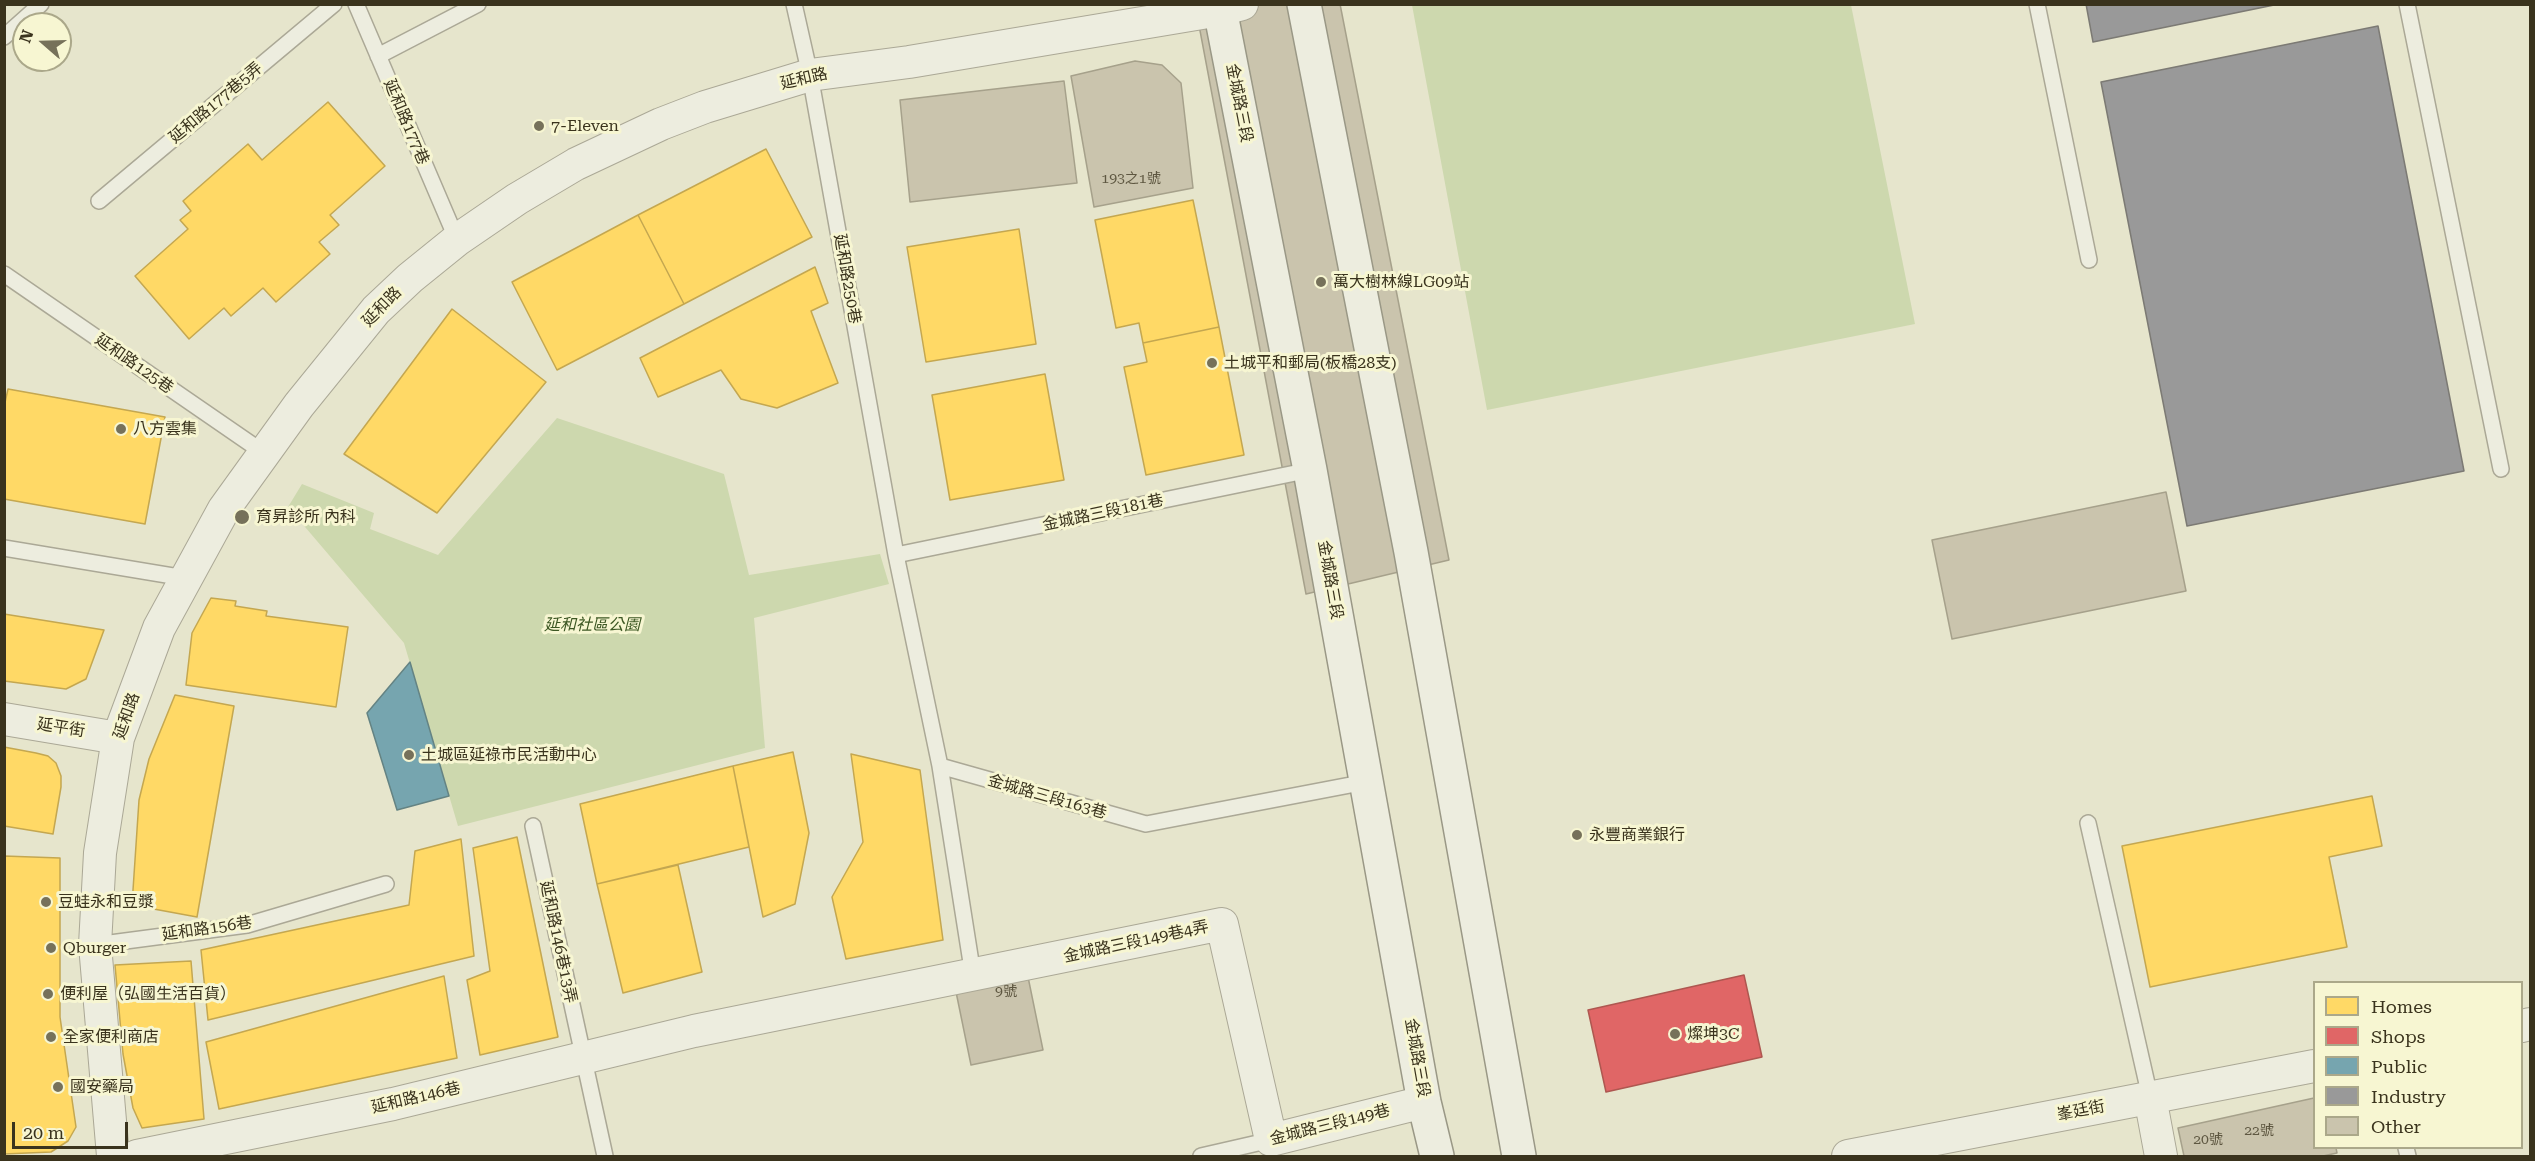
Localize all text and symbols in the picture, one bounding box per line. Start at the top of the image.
north arrow [12,12,72,72]
text: N [15,27,38,45]
street label: 延和路177巷5弄 [165,58,267,148]
street label: 金城路三段 [1222,62,1256,144]
street label: 延和路 [778,64,830,94]
street label: 延和路177巷 [379,76,433,168]
place label: 7-Eleven [551,116,619,136]
marker: 7-Eleven [532,119,546,133]
house number: 193之1號 [1101,171,1161,187]
street label: 延和路250巷 [830,233,864,325]
place label: 萬大樹林線LG09站 [1333,272,1469,292]
marker: 萬大樹林線LG09站 [1314,275,1328,289]
street label: 延和路 [358,283,406,331]
street label: 延和路125巷 [91,330,177,398]
place label: 土城平和郵局(板橋28支) [1224,353,1396,373]
marker: 土城平和郵局(板橋28支) [1205,356,1219,370]
place label: 八方雲集 [133,419,197,439]
marker: 八方雲集 [114,422,128,436]
street label: 金城路三段181巷 [1041,491,1165,535]
place label: 育昇診所 內科 [256,507,356,527]
marker: 育昇診所 內科 [233,508,251,526]
street label: 金城路三段 [1314,539,1346,621]
park label: 延和社區公園 [544,615,640,635]
street label: 延和路 [110,690,144,742]
street label: 延平街 [36,715,86,741]
place label: 土城區延祿市民活動中心 [421,745,597,765]
marker: 土城區延祿市民活動中心 [402,748,416,762]
street label: 金城路三段163巷 [985,771,1109,823]
place label: 永豐商業銀行 [1589,825,1685,845]
marker: 永豐商業銀行 [1570,828,1584,842]
street label: 延和路146巷13弄 [536,879,580,1005]
place label: 豆蛙永和豆漿 [58,892,154,912]
marker: 豆蛙永和豆漿 [39,895,53,909]
street label: 延和路156巷 [161,913,253,945]
street label: 金城路三段149巷4弄 [1062,917,1210,967]
place label: Qburger [63,938,126,958]
marker: Qburger [44,941,58,955]
legend [2313,981,2523,1149]
place label: 便利屋（弘國生活百貨） [60,984,236,1004]
house number: 9號 [995,984,1017,1000]
marker: 便利屋（弘國生活百貨） [41,987,55,1001]
text: Homes [2371,996,2432,1017]
street label: 金城路三段 [1401,1017,1433,1099]
place label: 燦坤3C [1687,1024,1739,1044]
text: Shops [2371,1026,2425,1047]
place label: 全家便利商店 [63,1027,159,1047]
marker: 燦坤3C [1668,1027,1682,1041]
marker: 全家便利商店 [44,1030,58,1044]
text: Public [2371,1056,2427,1077]
place label: 國安藥局 [70,1077,134,1097]
street label: 延和路146巷 [370,1078,462,1118]
marker: 國安藥局 [51,1080,65,1094]
text: Industry [2371,1086,2446,1107]
street label: 峯廷街 [2056,1097,2106,1125]
street label: 金城路三段149巷 [1268,1101,1392,1149]
scale bar [15,1110,130,1148]
text: Other [2371,1116,2421,1137]
text: 20 m [23,1122,64,1143]
house number: 22號 [2244,1123,2274,1139]
house number: 20號 [2193,1132,2223,1148]

